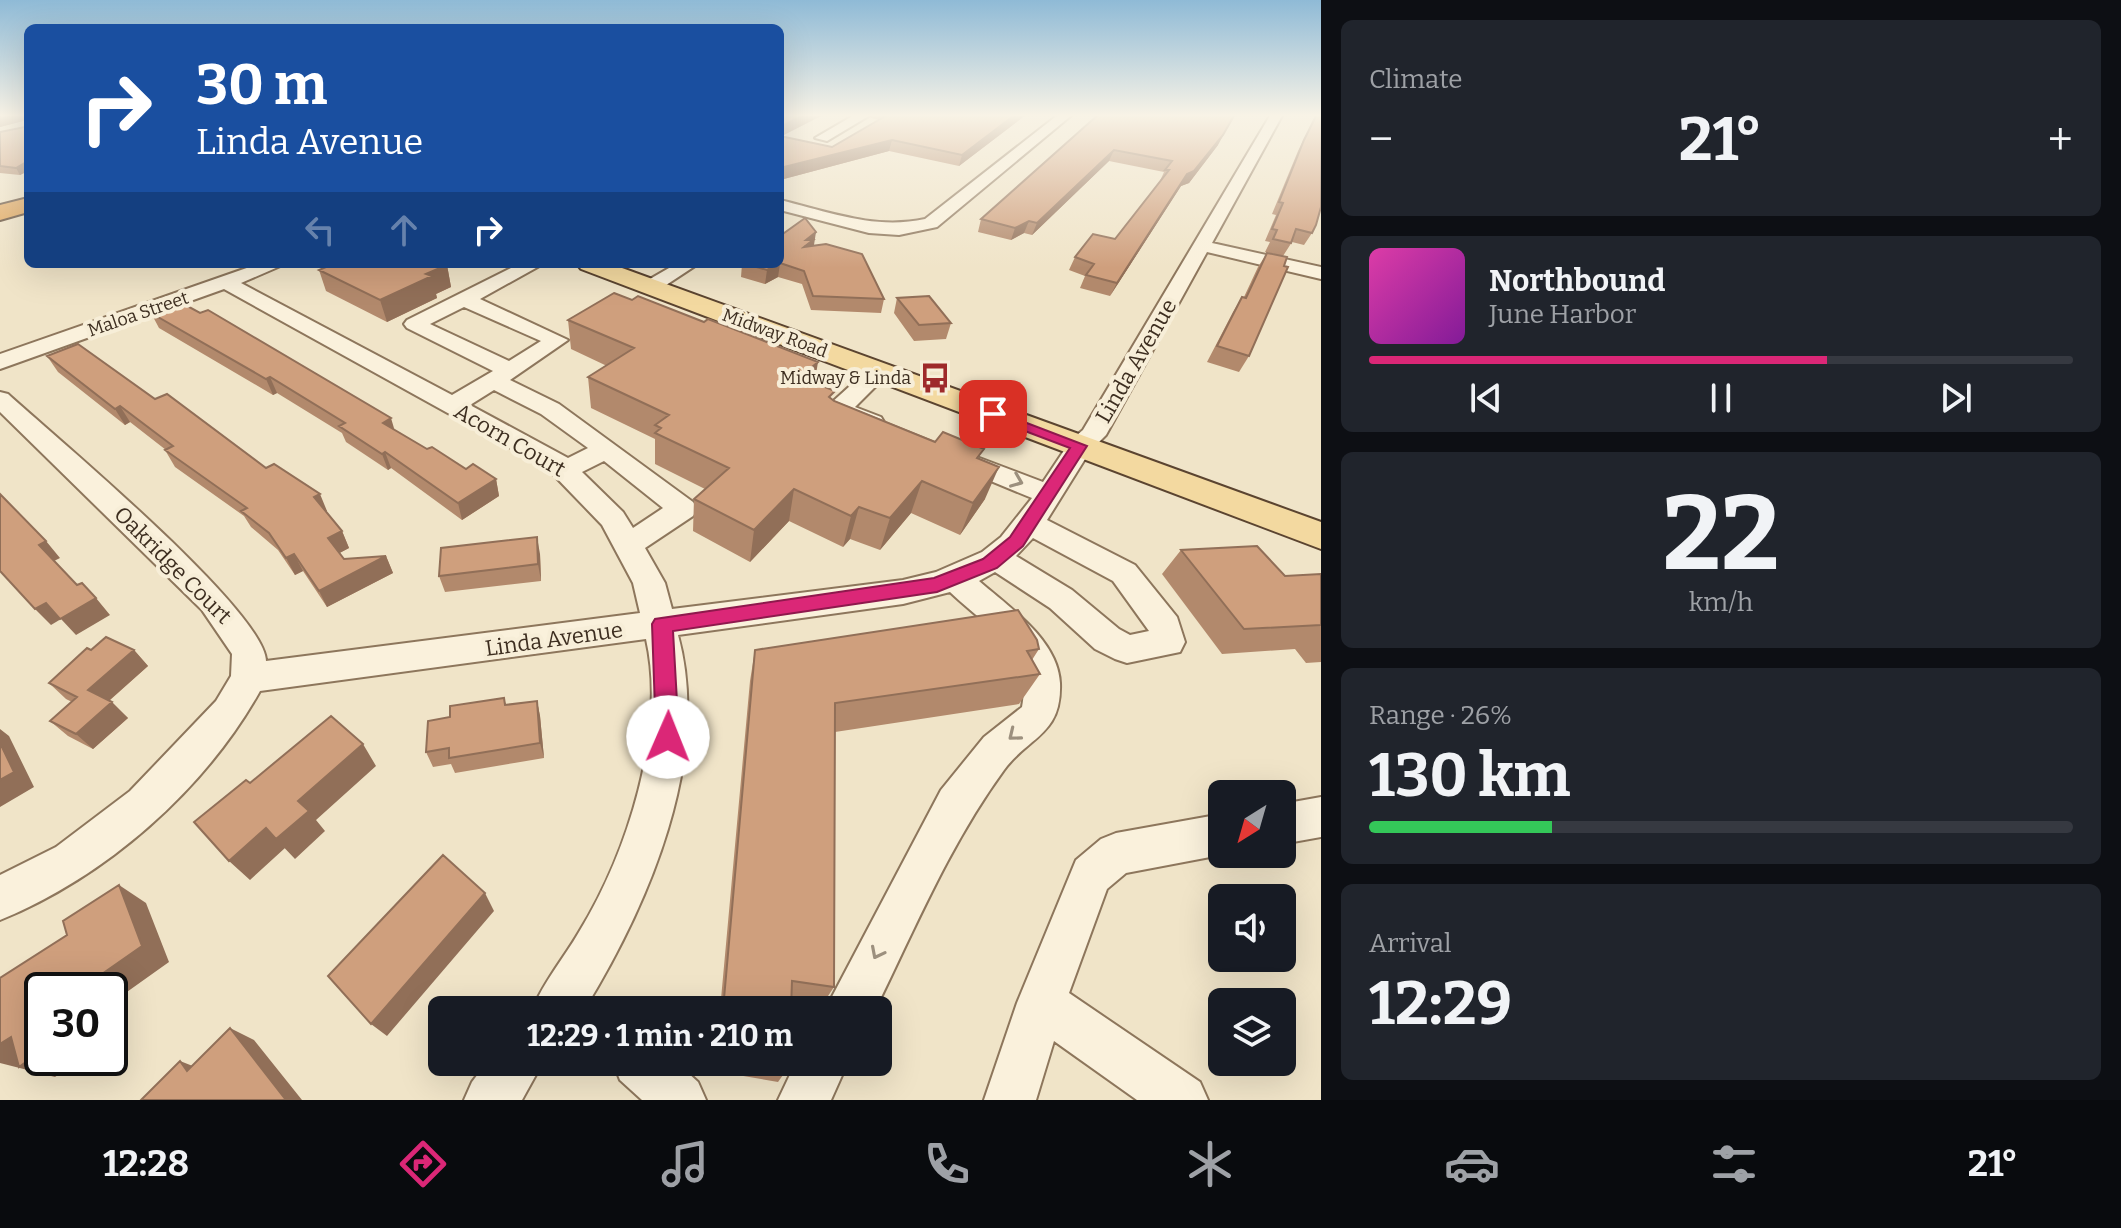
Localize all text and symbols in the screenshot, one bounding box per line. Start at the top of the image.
text: 30 m [196,52,327,119]
icon: right [64,56,168,160]
text: Climate [1369,64,1463,95]
text: 21° [1679,104,1762,176]
text: − [1369,113,1393,166]
text: + [2048,113,2073,166]
text: Linda Avenue [196,120,423,164]
icon: left [298,208,342,252]
icon: ahead [382,208,426,252]
icon: right [466,208,510,252]
text: Northbound [1489,263,1665,299]
street label: Maloa Street [85,286,192,342]
street label: Linda Avenue [1090,294,1182,428]
text: June Harbor [1489,299,1636,330]
street label: Midway Road [719,304,831,362]
bus stop icon: Midway & Linda [918,361,952,395]
place label: Midway & Linda [780,367,911,389]
icon: previous [1464,376,1508,420]
icon: pause [1699,376,1743,420]
icon: next [1934,376,1978,420]
pin [959,380,1027,448]
icon: arrive [971,392,1015,436]
street label: Acorn Court [450,397,570,483]
one-way arrow [1009,472,1023,488]
text: 22 [1662,472,1780,597]
street label: Oakridge Court [109,501,237,629]
text: km/h [1689,587,1753,618]
street label: Linda Avenue [483,616,625,662]
position arrow [626,695,710,779]
text: Range · 26% [1369,700,1512,731]
one-way arrow [1009,725,1023,740]
text: 130 km [1369,740,1570,812]
north arrow [1208,780,1296,868]
map controls [1208,780,1296,1076]
button: sound [1208,884,1296,972]
text: Arrival [1369,928,1451,959]
one-way arrow [871,945,886,960]
text: 12:29 [1369,968,1512,1040]
speed limit sign: 30 [24,972,128,1076]
button: layers [1208,988,1296,1076]
text: 12:29 · 1 min · 210 m [527,1018,793,1054]
icon: directions [395,1136,451,1192]
icon: music [657,1136,713,1192]
icon: phone [919,1136,975,1192]
icon: climate [1182,1136,1238,1192]
icon: car [1444,1136,1500,1192]
icon: filters [1706,1136,1762,1192]
text: 12:28 [103,1142,189,1186]
text: 21° [1968,1142,2018,1186]

